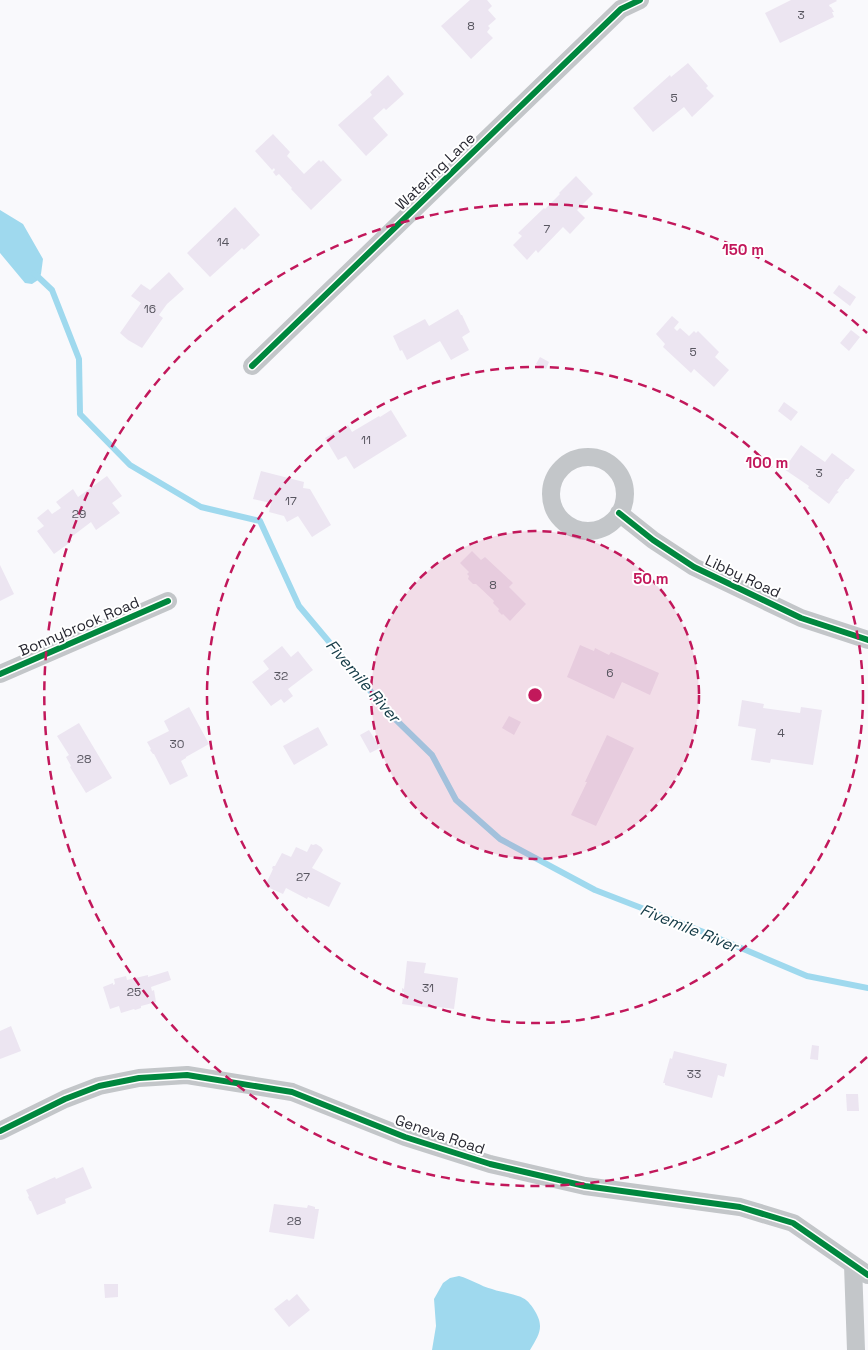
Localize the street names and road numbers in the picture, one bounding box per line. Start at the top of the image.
street label: Watering Lane [391,128,479,214]
street label: Libby Road [702,550,784,602]
street label: Bonnybrook Road [16,592,142,660]
street label: Geneva Road [393,1110,487,1158]

